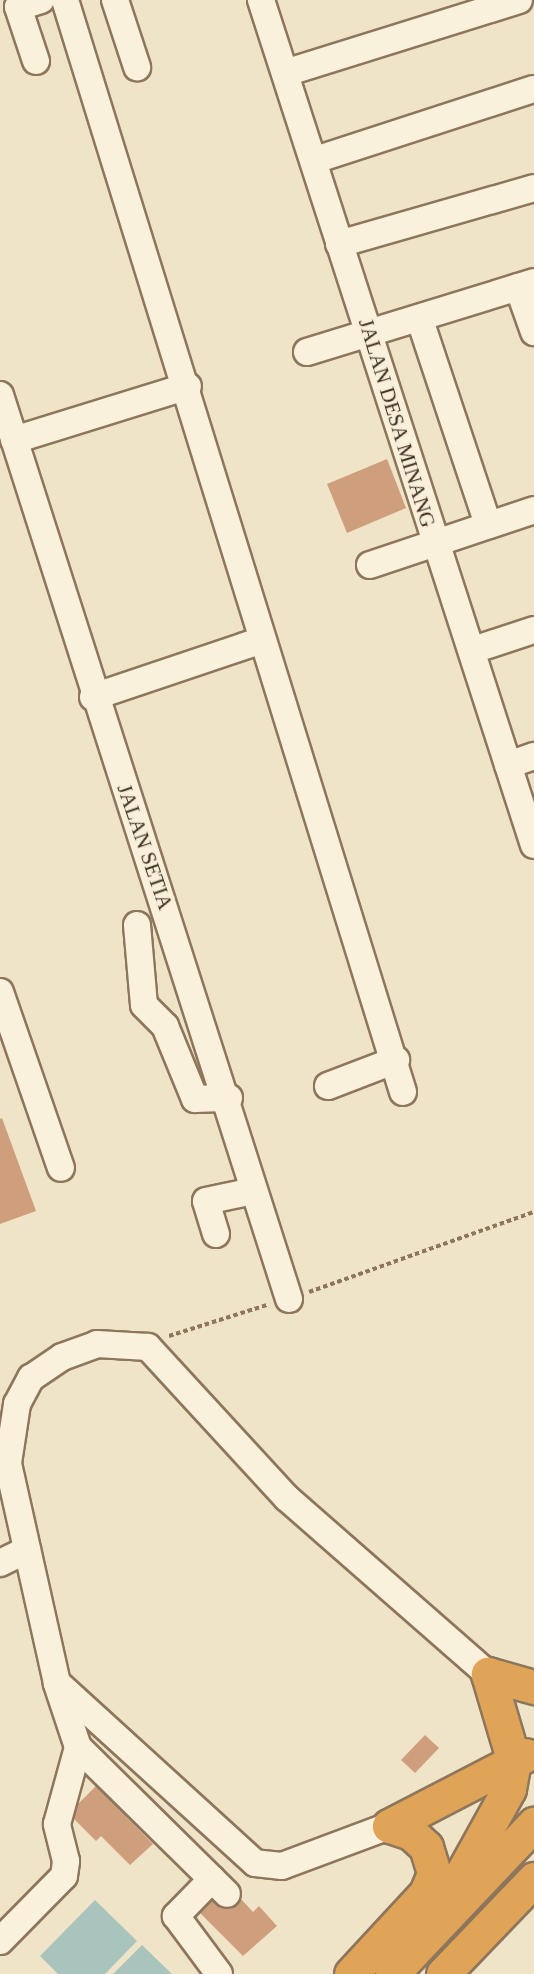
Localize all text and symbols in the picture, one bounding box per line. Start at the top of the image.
street label: JALAN DESA MINANG [353,315,441,531]
street label: JALAN SETIA [112,781,178,913]

